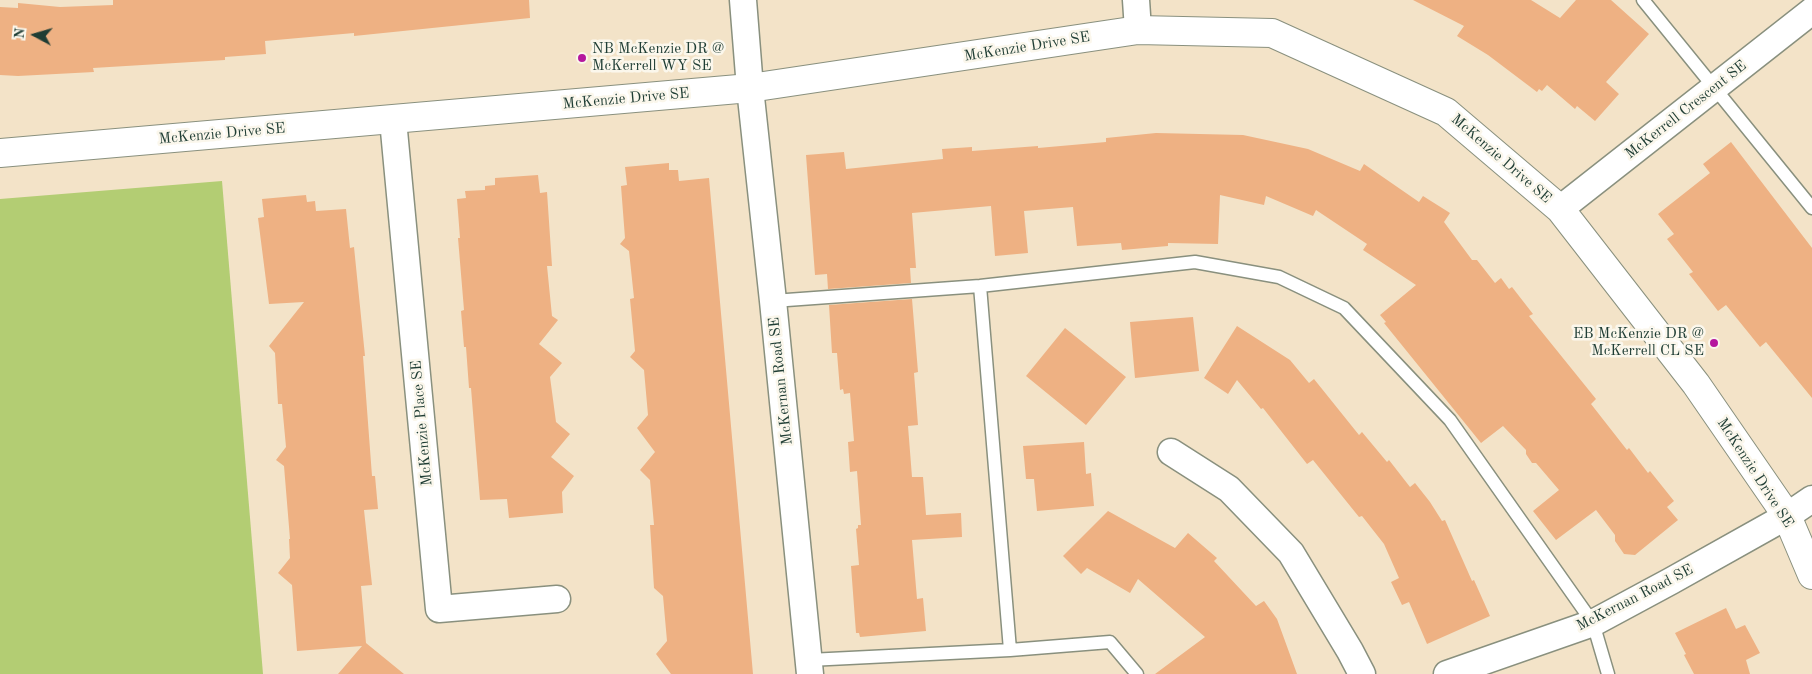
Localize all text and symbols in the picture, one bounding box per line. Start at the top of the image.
north arrow [10,10,60,60]
text: N [13,27,28,39]
street label: McKenzie Drive SE [963,28,1091,66]
place label: NB McKenzie DR @ McKerrell WY SE [592,40,724,75]
marker: NB McKenzie DR @ McKerrell WY SE [576,52,588,64]
street label: McKerrell Crescent SE [1622,57,1750,163]
street label: McKenzie Drive SE [562,84,690,114]
street label: McKenzie Drive SE [1447,111,1555,207]
street label: McKenzie Drive SE [158,119,286,149]
street label: McKernan Road SE [765,316,797,446]
place label: EB McKenzie DR @ McKerrell CL SE [1573,325,1704,360]
marker: EB McKenzie DR @ McKerrell CL SE [1708,337,1720,349]
street label: McKenzie Place SE [408,359,436,487]
street label: McKenzie Drive SE [1713,415,1797,531]
street label: McKernan Road SE [1574,561,1696,635]

